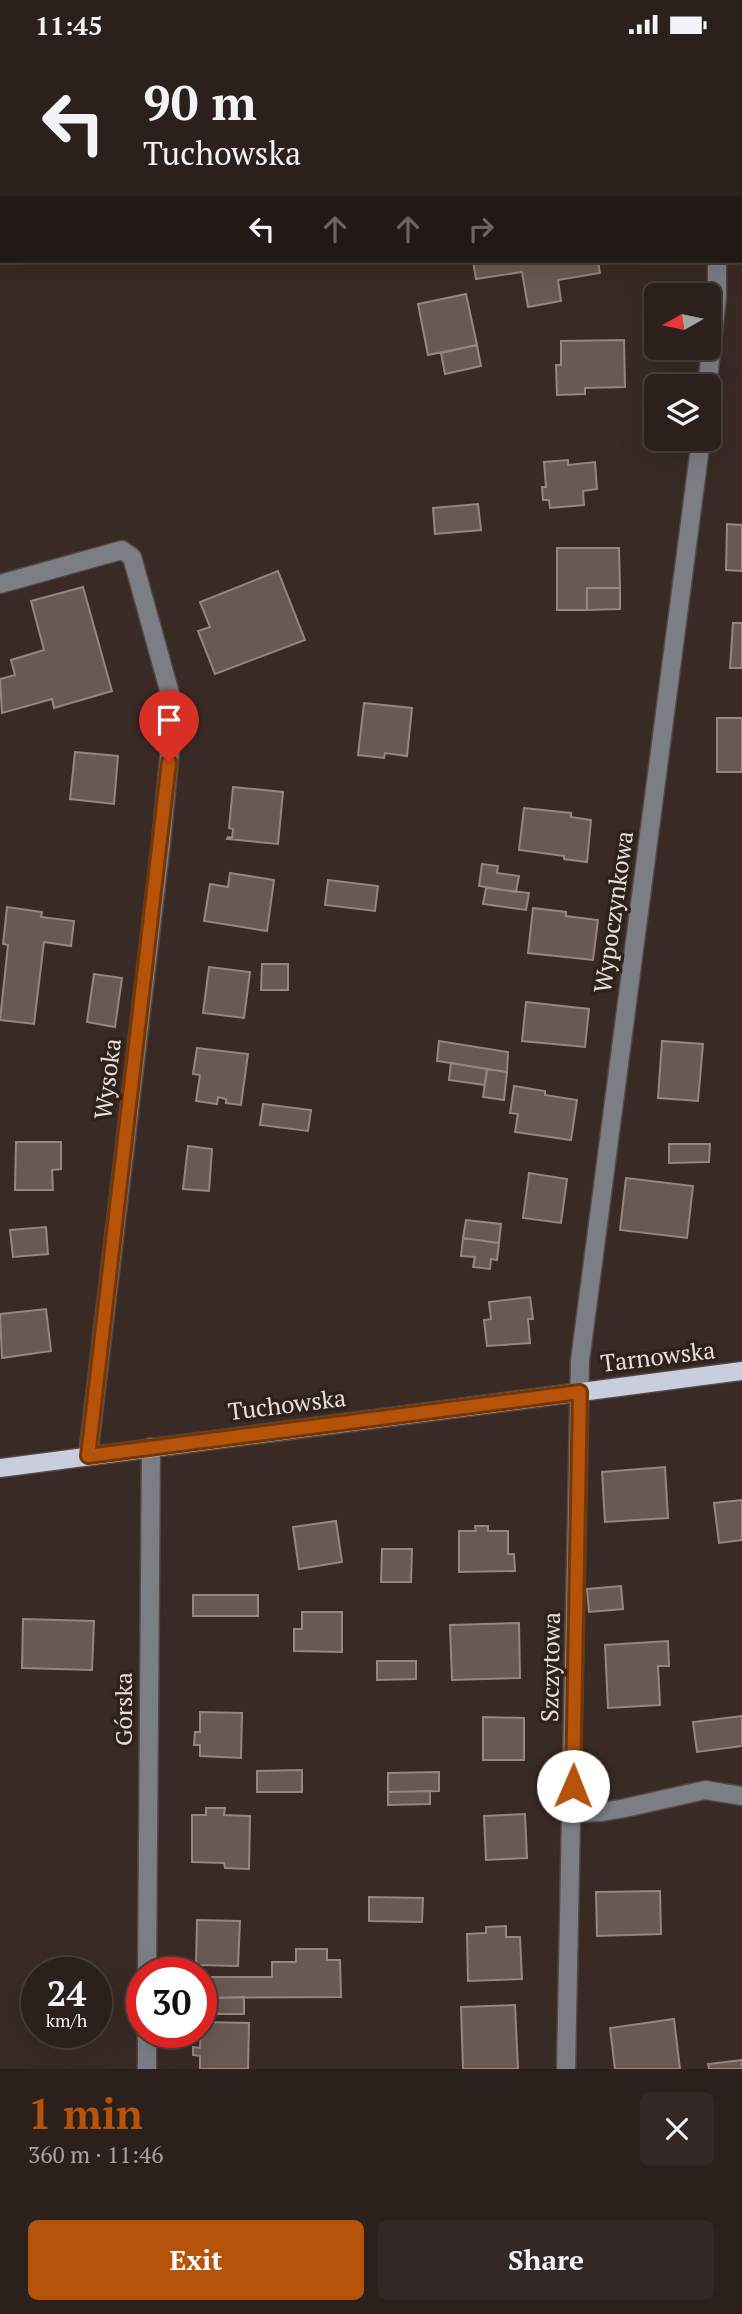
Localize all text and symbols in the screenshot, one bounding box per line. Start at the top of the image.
text: 11:45 [35,8,103,42]
text: 90 m [143,69,257,134]
icon: left [28,77,119,168]
text: Tuchowska [143,132,301,174]
icon: left [243,210,281,248]
icon: ahead [316,210,354,248]
icon: ahead [389,210,427,248]
icon: right [462,210,500,248]
north arrow [644,283,721,361]
map controls [644,283,721,451]
button: layers [644,374,721,451]
pin [139,690,199,762]
icon: arrive [150,701,188,739]
street label: Wypoczynkowa [586,829,640,995]
street label: Wysoka [86,1037,128,1121]
street label: Tarnowska [599,1333,717,1379]
street label: Tuchowska [226,1381,348,1427]
street label: Szczytowa [533,1612,567,1722]
street label: Górska [107,1672,139,1746]
position arrow [536,1749,610,1823]
speed limit sign: 30 [126,1957,217,2048]
text: 24 [47,1970,86,2016]
text: km/h [46,2008,87,2032]
text: 1 min [28,2085,143,2141]
button: close [640,2092,714,2166]
text: 360 m · 11:46 [28,2139,163,2170]
button: Exit [28,2220,364,2300]
button: Share [378,2220,714,2300]

